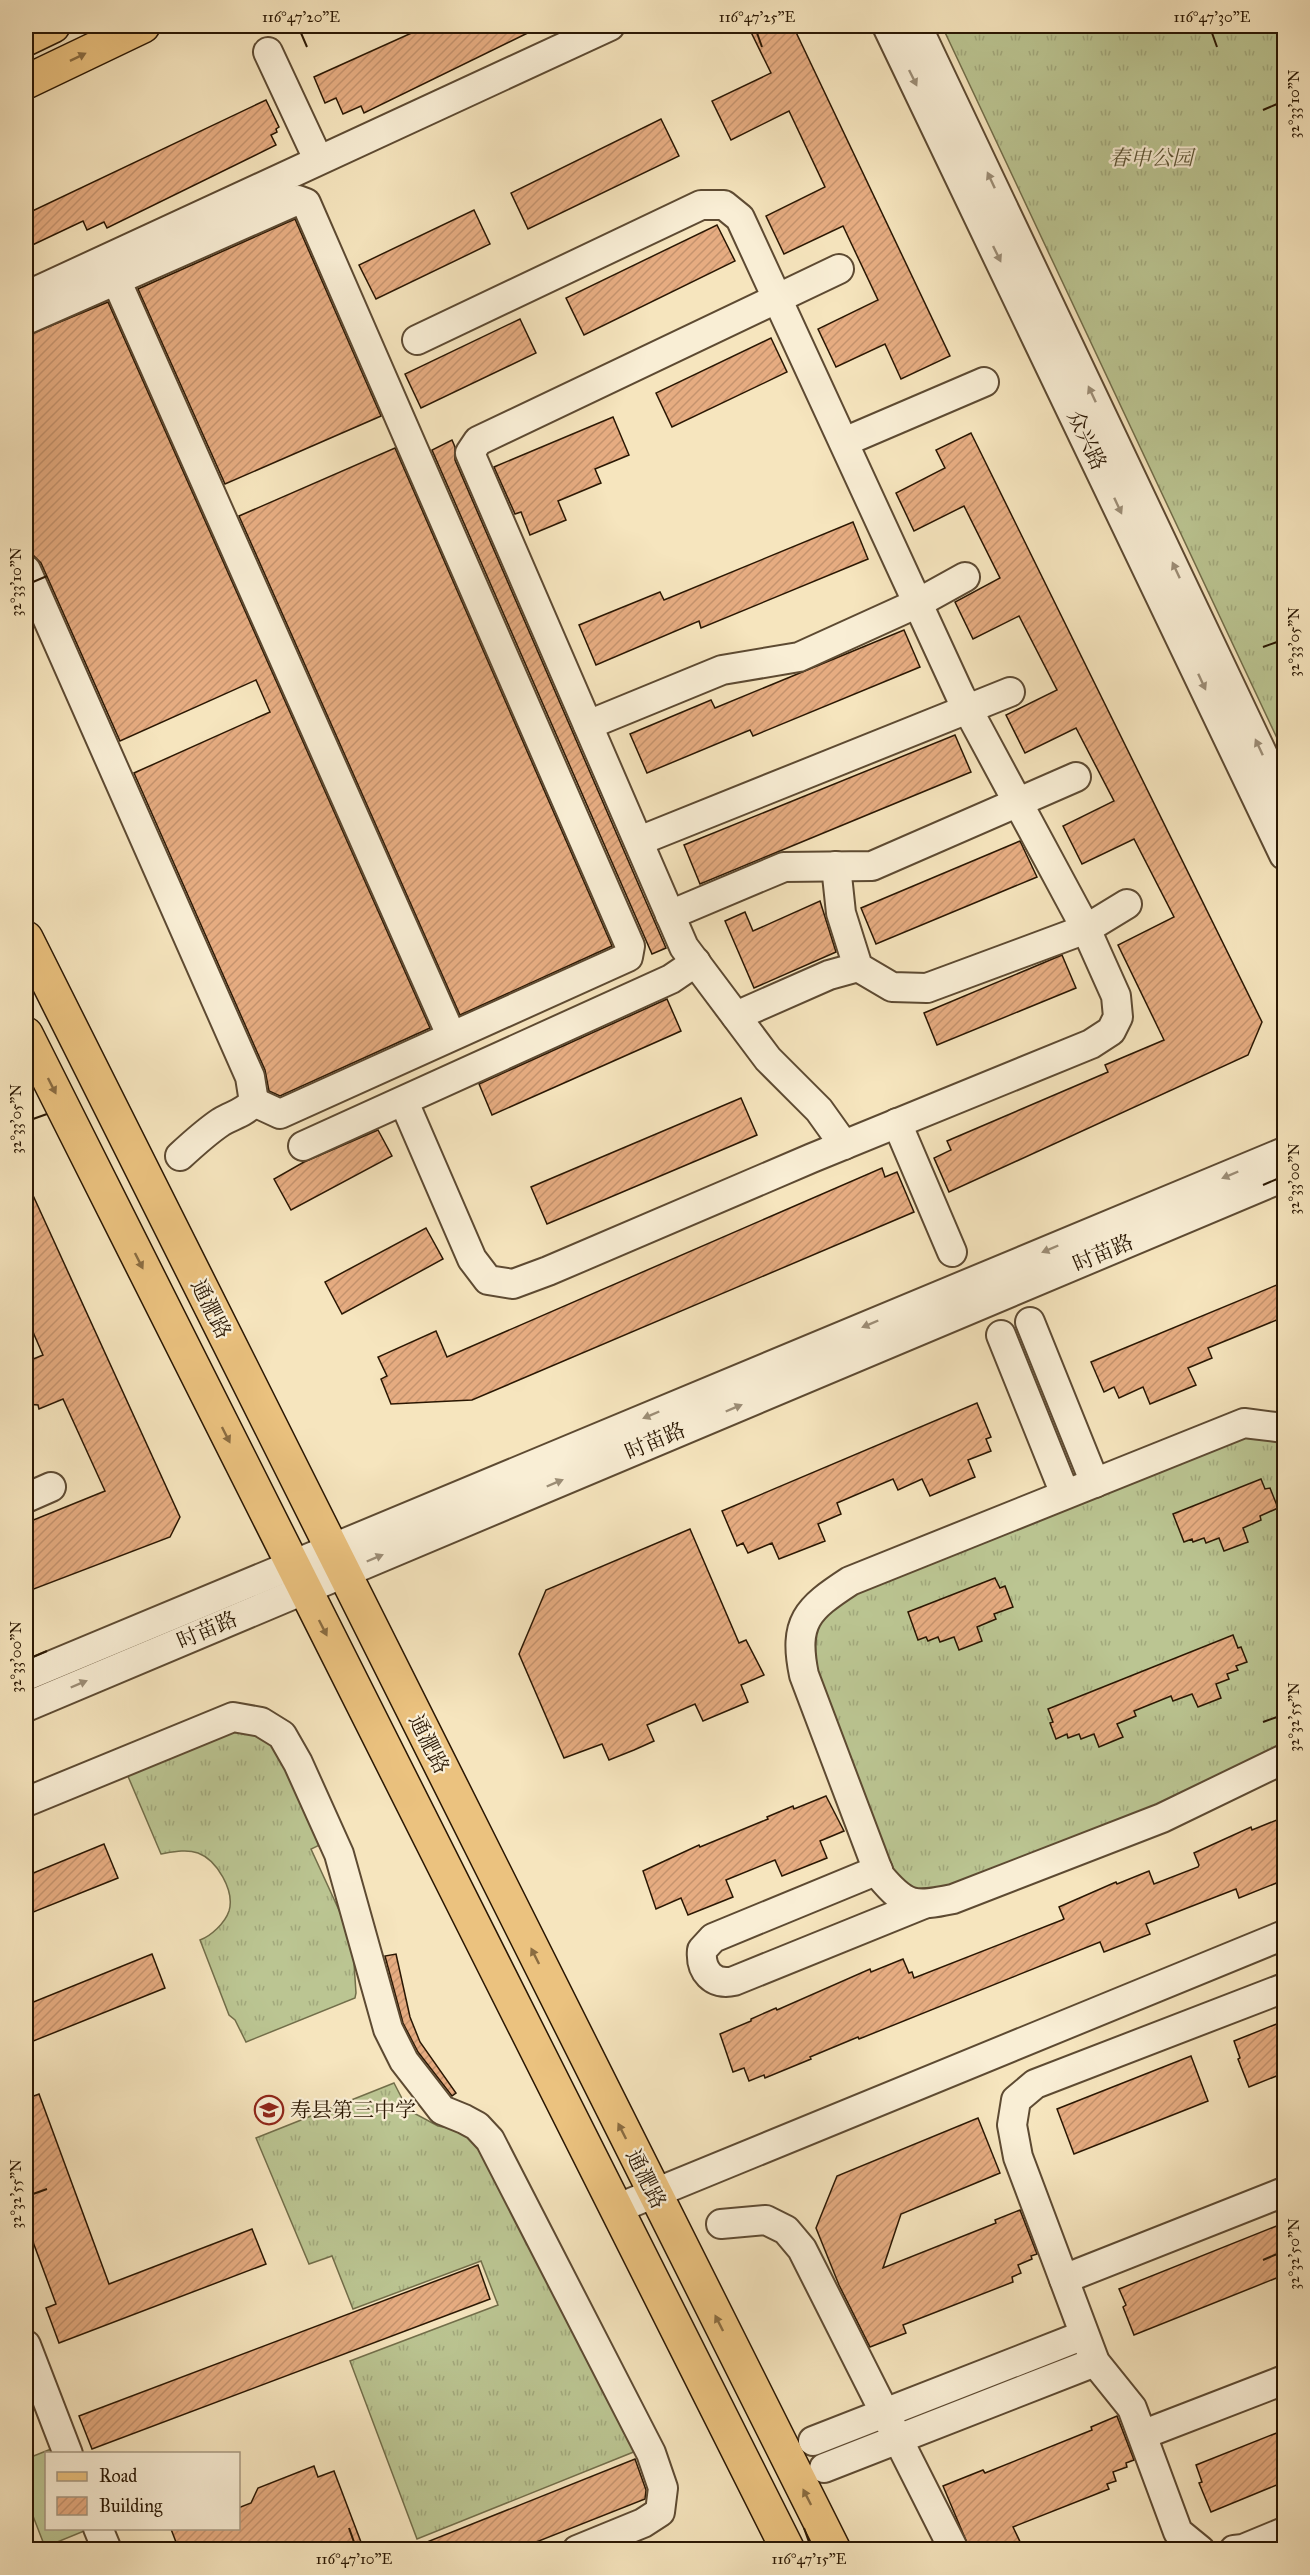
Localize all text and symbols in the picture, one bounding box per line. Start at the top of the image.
text: 116°47'20"E [262,8,340,26]
text: 116°47'25"E [719,8,795,26]
text: 116°47'30"E [1174,8,1251,26]
one-way arrow [70,52,87,61]
text: 32°33'10"N [1285,69,1303,138]
one-way arrow [908,70,917,87]
park label: 春申公园 [1109,145,1196,171]
one-way arrow [986,172,995,189]
one-way arrow [993,245,1002,262]
one-way arrow [1088,386,1097,403]
street label: 众兴路 [1062,406,1112,474]
one-way arrow [1113,497,1122,514]
text: 32°33'10"N [7,547,25,616]
one-way arrow [1171,562,1180,579]
text: 32°33'05"N [1285,607,1303,677]
one-way arrow [1197,673,1206,690]
one-way arrow [1255,738,1264,755]
one-way arrow [47,1078,56,1095]
text: 32°33'05"N [7,1084,25,1154]
text: 32°33'00"N [1285,1143,1303,1215]
one-way arrow [1221,1170,1239,1180]
street label: 时苗路 [1069,1229,1137,1277]
one-way arrow [1041,1244,1059,1254]
one-way arrow [134,1252,144,1269]
street label: 通淝路 [185,1275,237,1343]
one-way arrow [861,1319,879,1329]
one-way arrow [726,1403,744,1413]
one-way arrow [642,1410,660,1420]
street label: 时苗路 [621,1417,689,1465]
one-way arrow [222,1426,231,1443]
one-way arrow [546,1478,564,1488]
one-way arrow [366,1554,383,1563]
street label: 时苗路 [173,1606,241,1654]
one-way arrow [318,1620,328,1637]
text: 32°33'00"N [7,1621,25,1693]
one-way arrow [71,1679,89,1689]
text: 32°32'55"N [1285,1682,1303,1752]
street label: 通淝路 [403,1710,455,1778]
one-way arrow [530,1947,540,1965]
school or university icon: 寿县第三中学 [253,2094,285,2126]
place label: 寿县第三中学 [290,2097,416,2123]
one-way arrow [617,2122,626,2139]
street label: 通淝路 [620,2145,672,2213]
text: 32°32'55"N [7,2159,25,2229]
text: 32°32'50"N [1285,2218,1303,2290]
one-way arrow [714,2315,724,2332]
legend [45,2452,240,2530]
text: Road [99,2465,137,2487]
one-way arrow [802,2489,812,2506]
text: Building [99,2495,163,2518]
text: 116°47'10"E [316,2550,393,2568]
text: 116°47'15"E [772,2550,847,2568]

